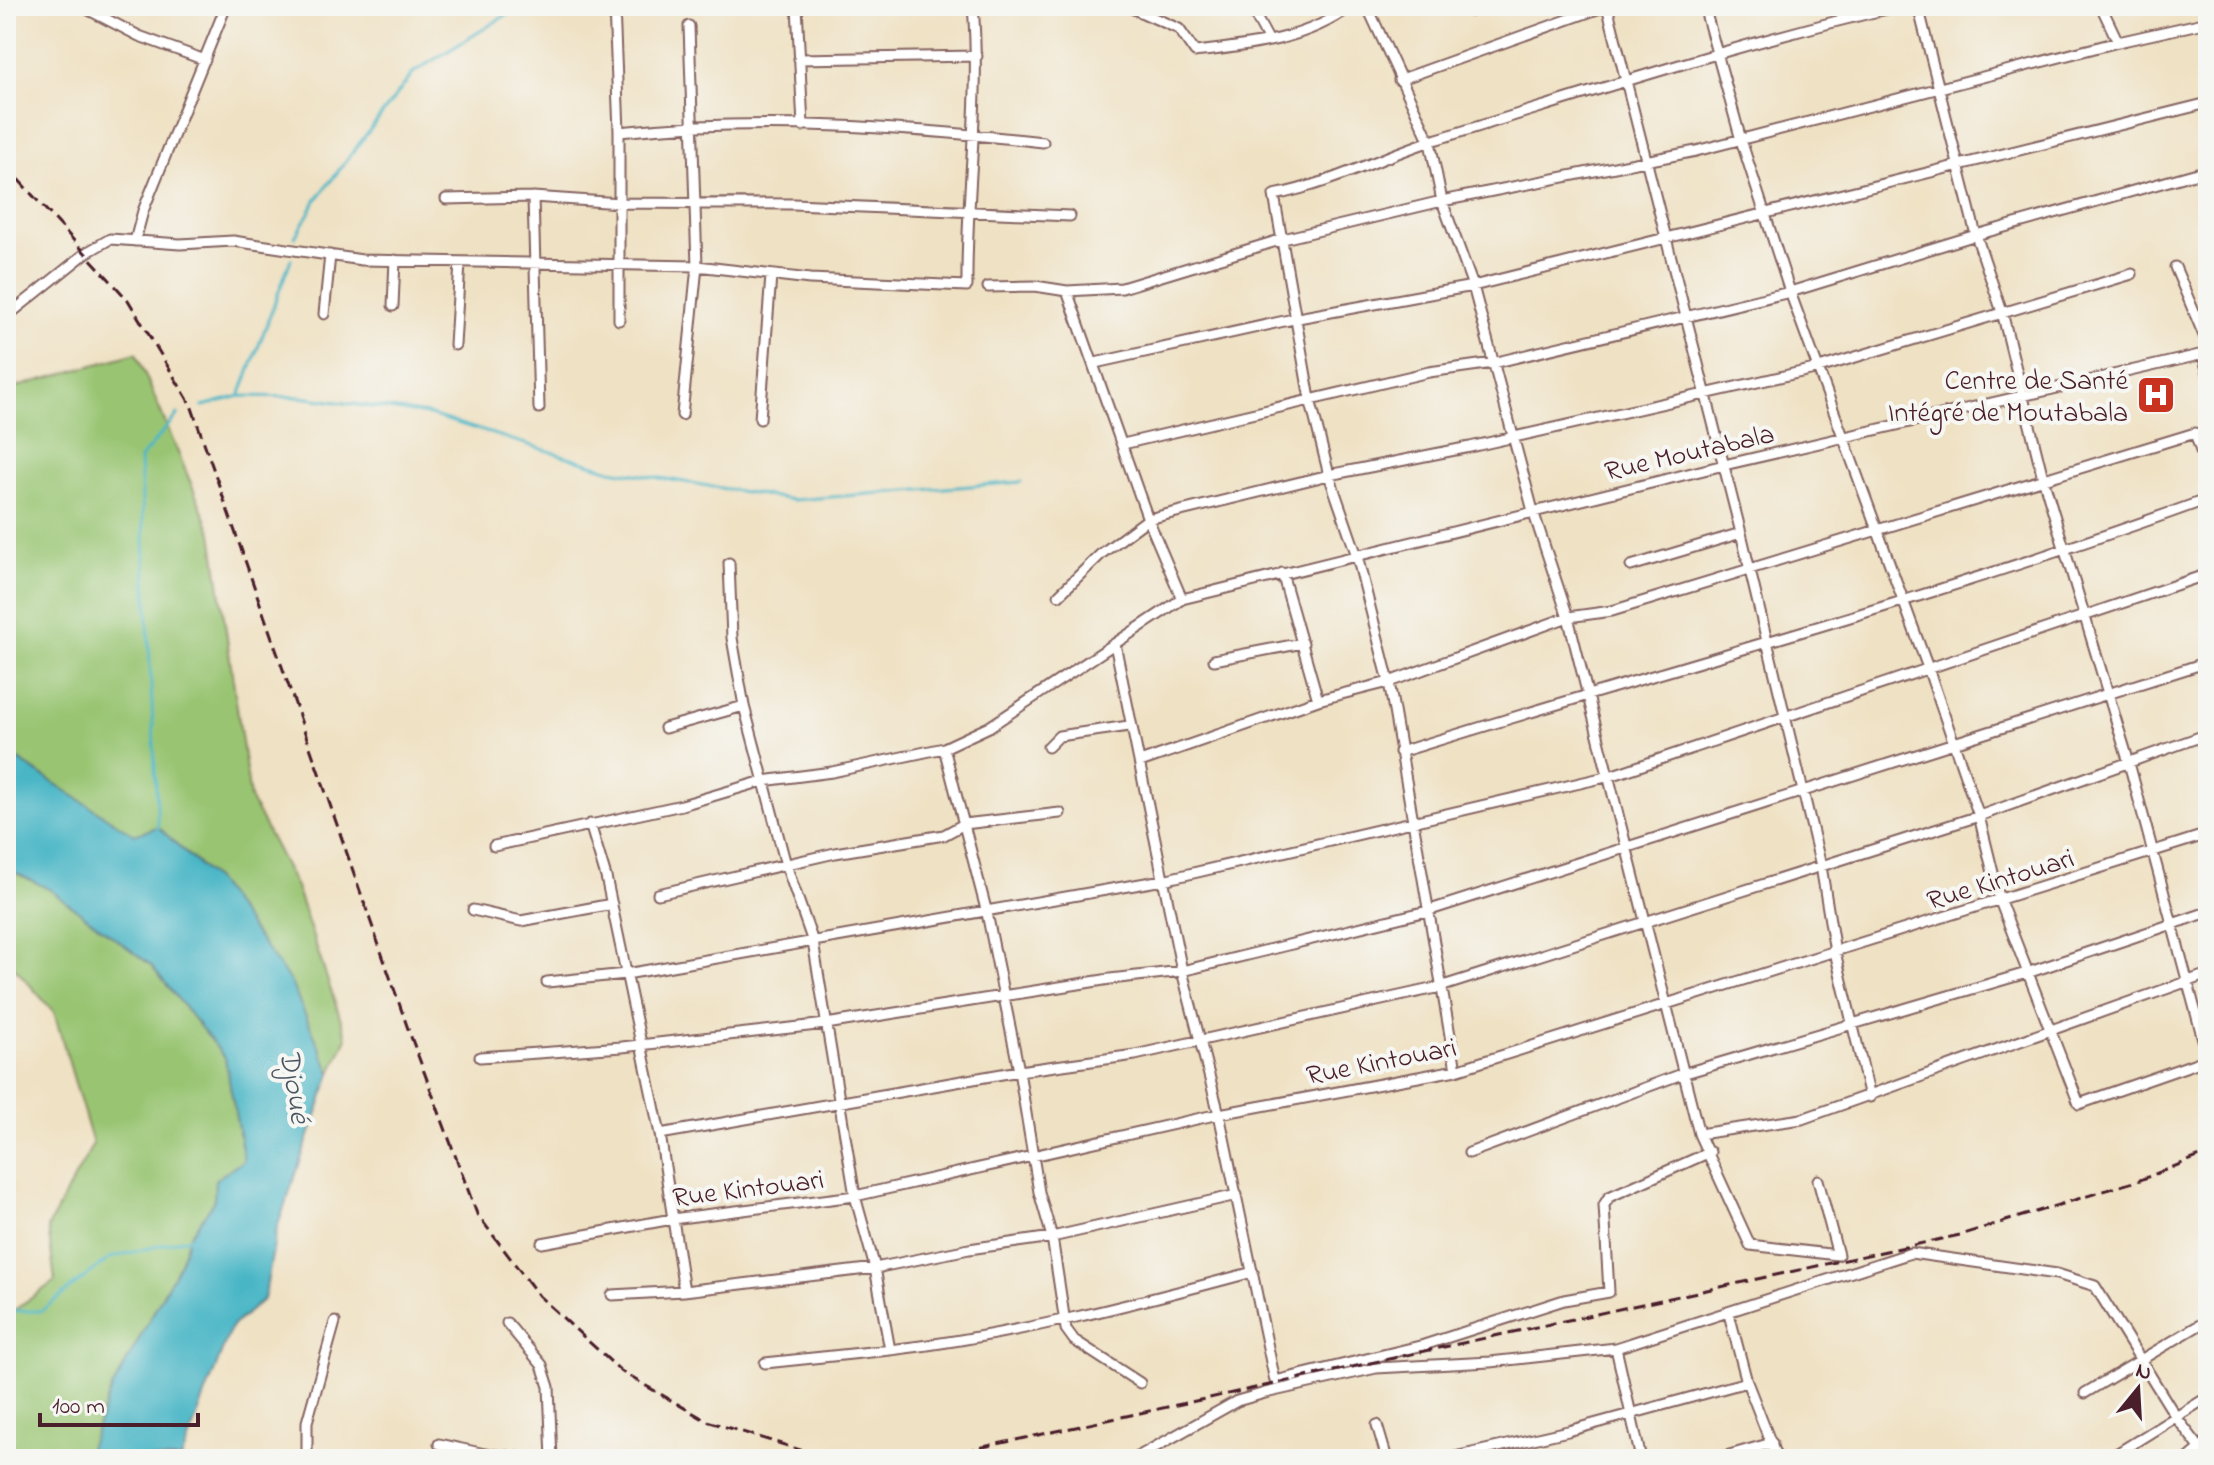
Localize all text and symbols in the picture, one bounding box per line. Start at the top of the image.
place label: Centre de Santé Intégré de Moutabala [1888,362,2128,435]
hospital icon: Centre de Santé Intégré de Moutabala [2135,374,2177,416]
street label: Rue Moutabala [1601,415,1779,494]
street label: Rue Kintouari [1922,840,2080,923]
street label: Rue Kintouari [1303,1029,1460,1098]
water label: Djoué [266,1046,321,1128]
street label: Rue Kintouari [670,1161,826,1220]
north arrow [2098,1349,2178,1429]
text: N [2131,1355,2155,1390]
scale bar [40,1377,198,1427]
text: 100 m [52,1390,105,1425]

